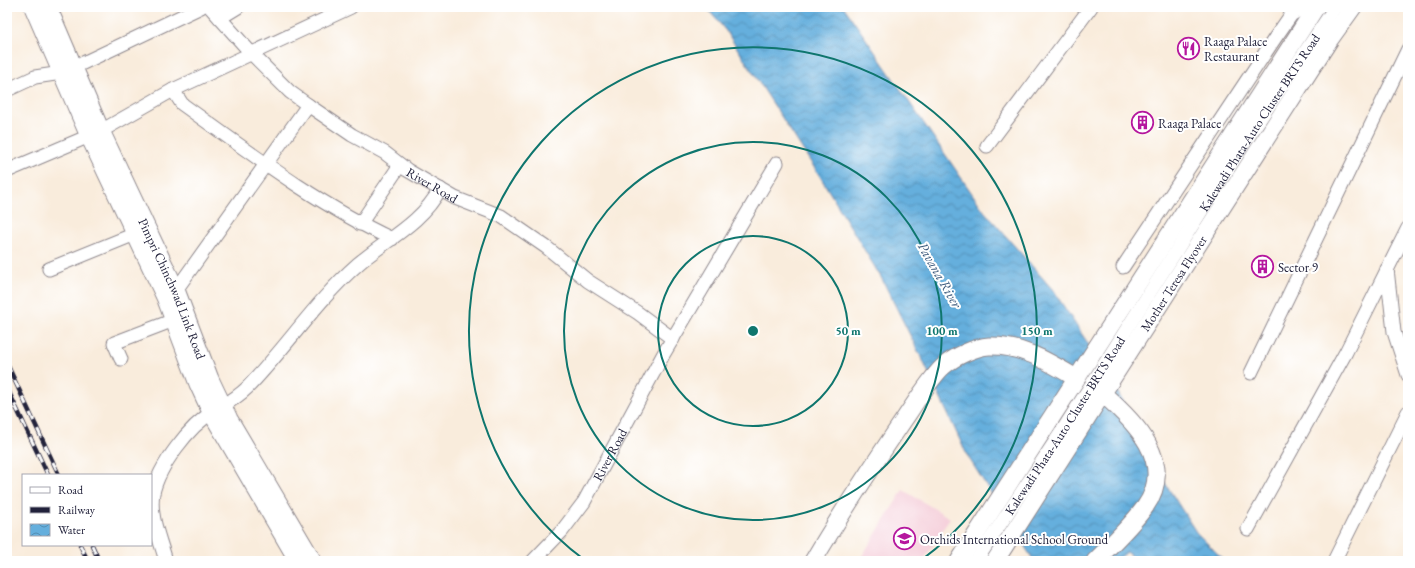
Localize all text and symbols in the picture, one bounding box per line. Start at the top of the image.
street label: Kalewadi Phata-Auto Cluster BRTS Road [1195,30,1324,215]
place label: Raaga Palace Restaurant [1204,33,1267,65]
restaurant icon: Raaga Palace Restaurant [1176,35,1202,61]
building icon: Raaga Palace [1130,110,1156,136]
place label: Raaga Palace [1158,115,1221,132]
street label: River Road [403,163,462,207]
street label: Pimpri Chinchwad Link Road [135,215,210,362]
street label: Mother Teresa Flyover [1136,232,1211,334]
water label: Pavana River [914,239,966,312]
building icon: Sector 9 [1250,254,1276,280]
place label: Sector 9 [1278,259,1319,276]
text: 50 m [835,323,861,339]
text: 100 m [926,323,958,339]
text: 150 m [1021,323,1053,339]
centre of rings [746,324,760,338]
street label: Kalewadi Phata-Auto Cluster BRTS Road [1001,333,1129,518]
street label: River Road [588,425,631,484]
legend [22,474,152,546]
text: Road [58,482,84,498]
text: Railway [58,502,96,518]
text: Water [58,522,85,538]
school or university icon: Orchids International School Ground [891,526,917,552]
place label: Orchids International School Ground [920,531,1109,548]

